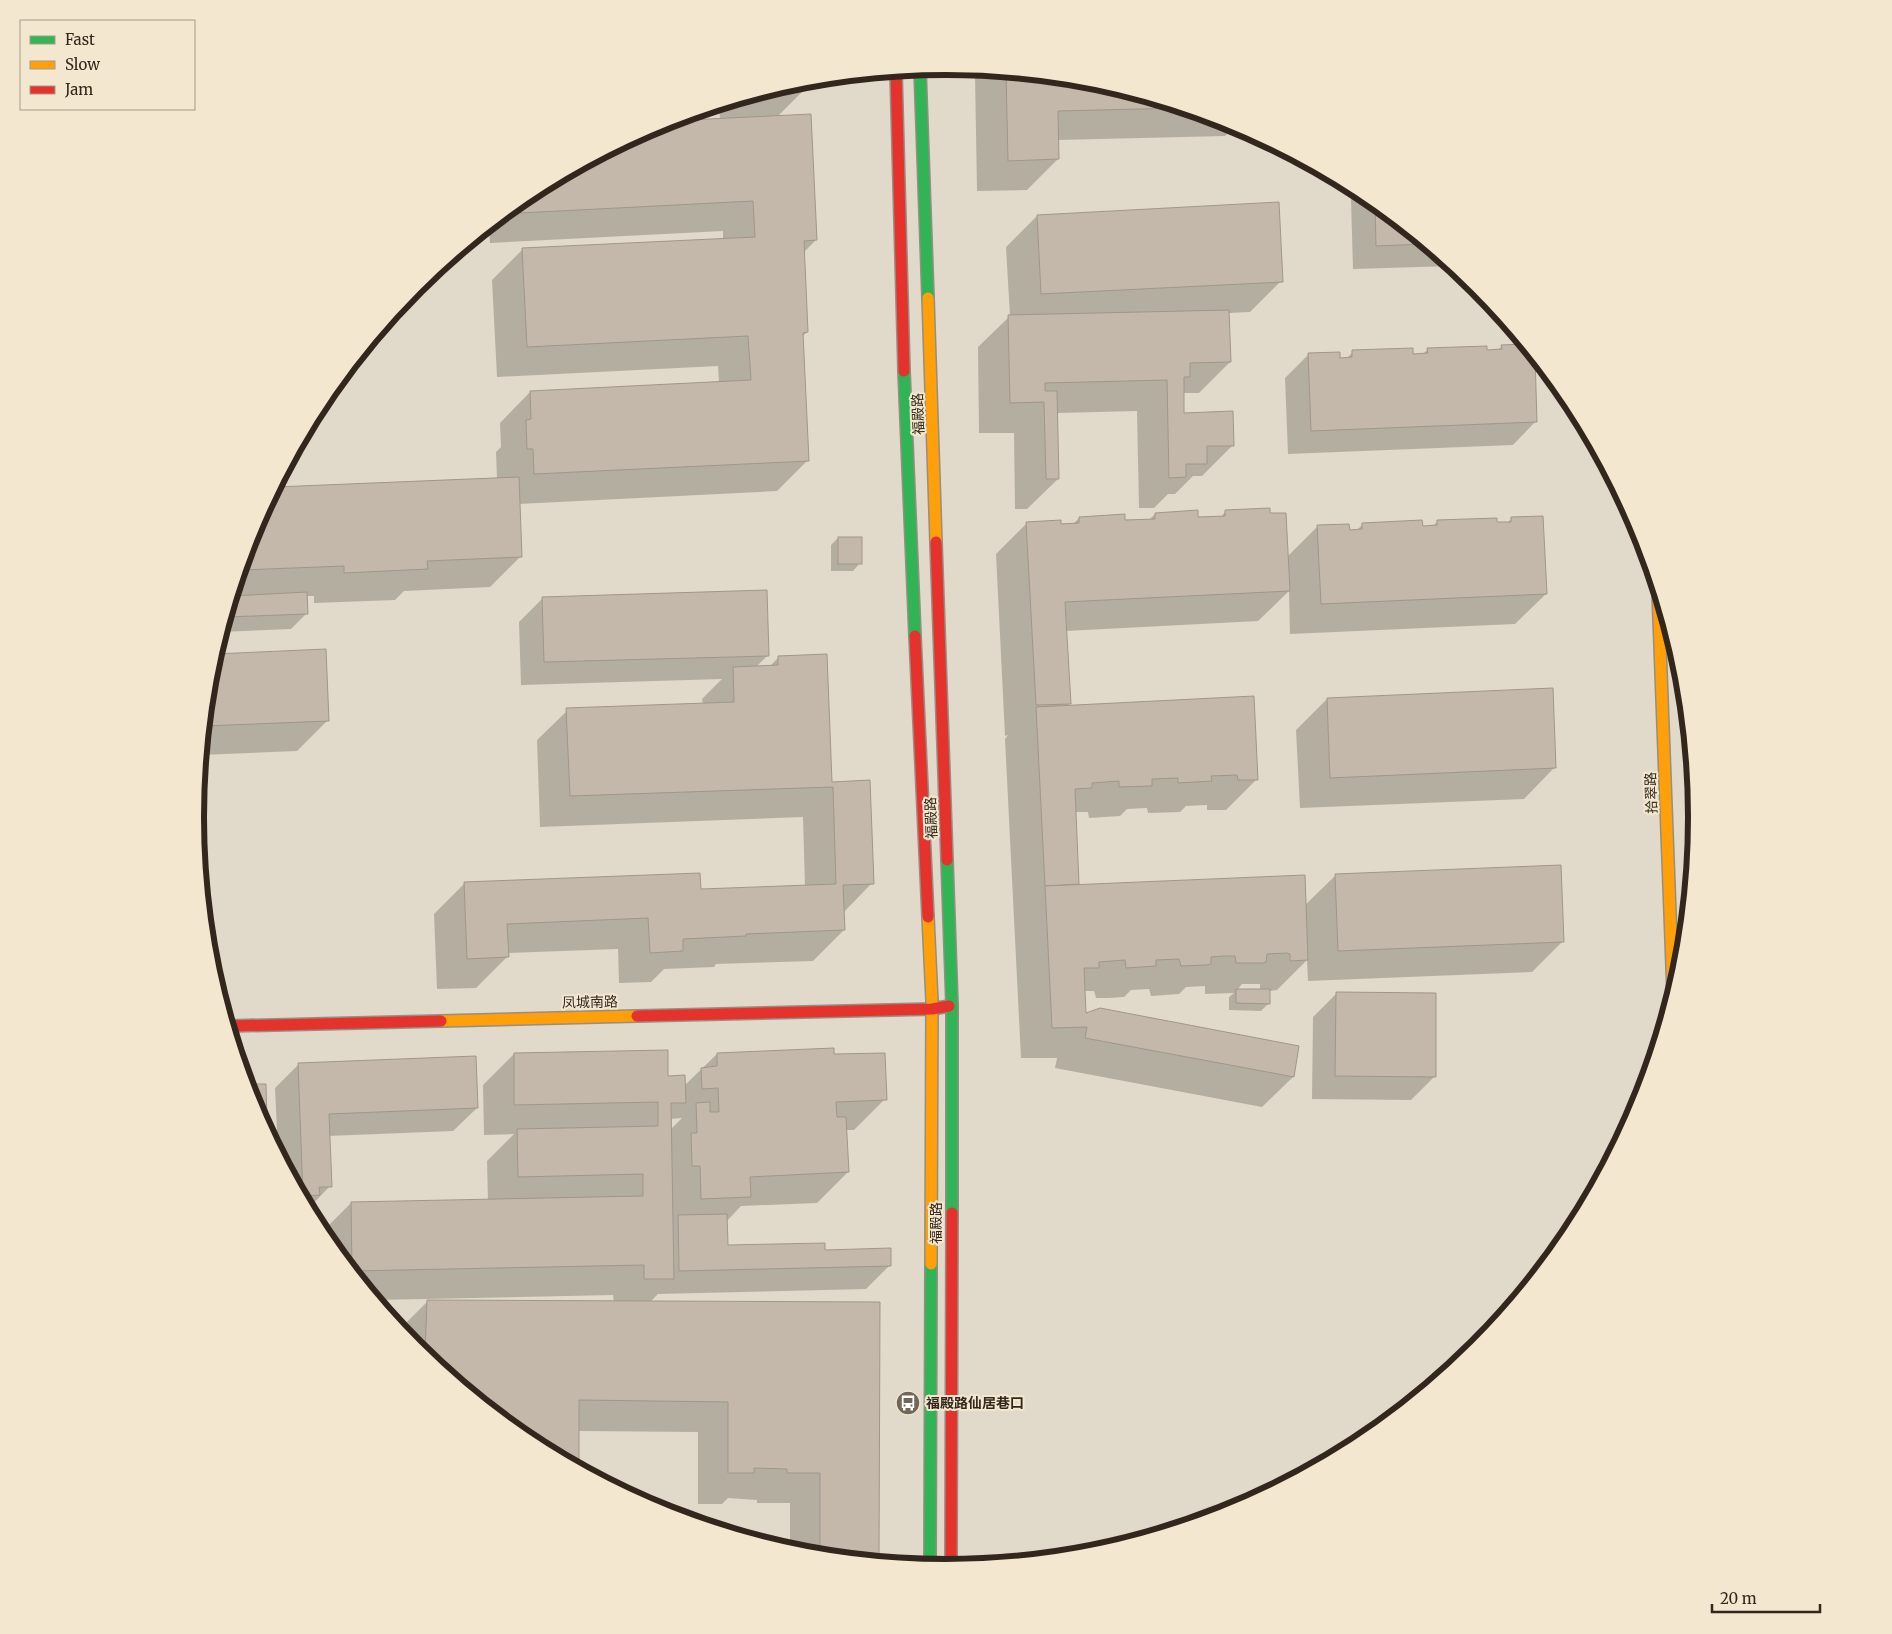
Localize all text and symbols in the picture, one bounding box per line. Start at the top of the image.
legend [20,20,195,110]
text: Fast [65,30,95,49]
text: Slow [65,55,100,74]
text: Jam [64,80,93,99]
street label: 福殿路 [908,393,928,435]
street label: 拾翠路 [1641,772,1661,814]
street label: 福殿路 [921,797,941,839]
street label: 凤城南路 [562,993,618,1011]
street label: 福殿路 [927,1202,945,1244]
bus stop icon: 福殿路仙居巷口 [895,1390,921,1416]
place label: 福殿路仙居巷口 [926,1394,1024,1412]
scale bar [1712,1582,1820,1614]
text: 20 m [1720,1589,1757,1608]

